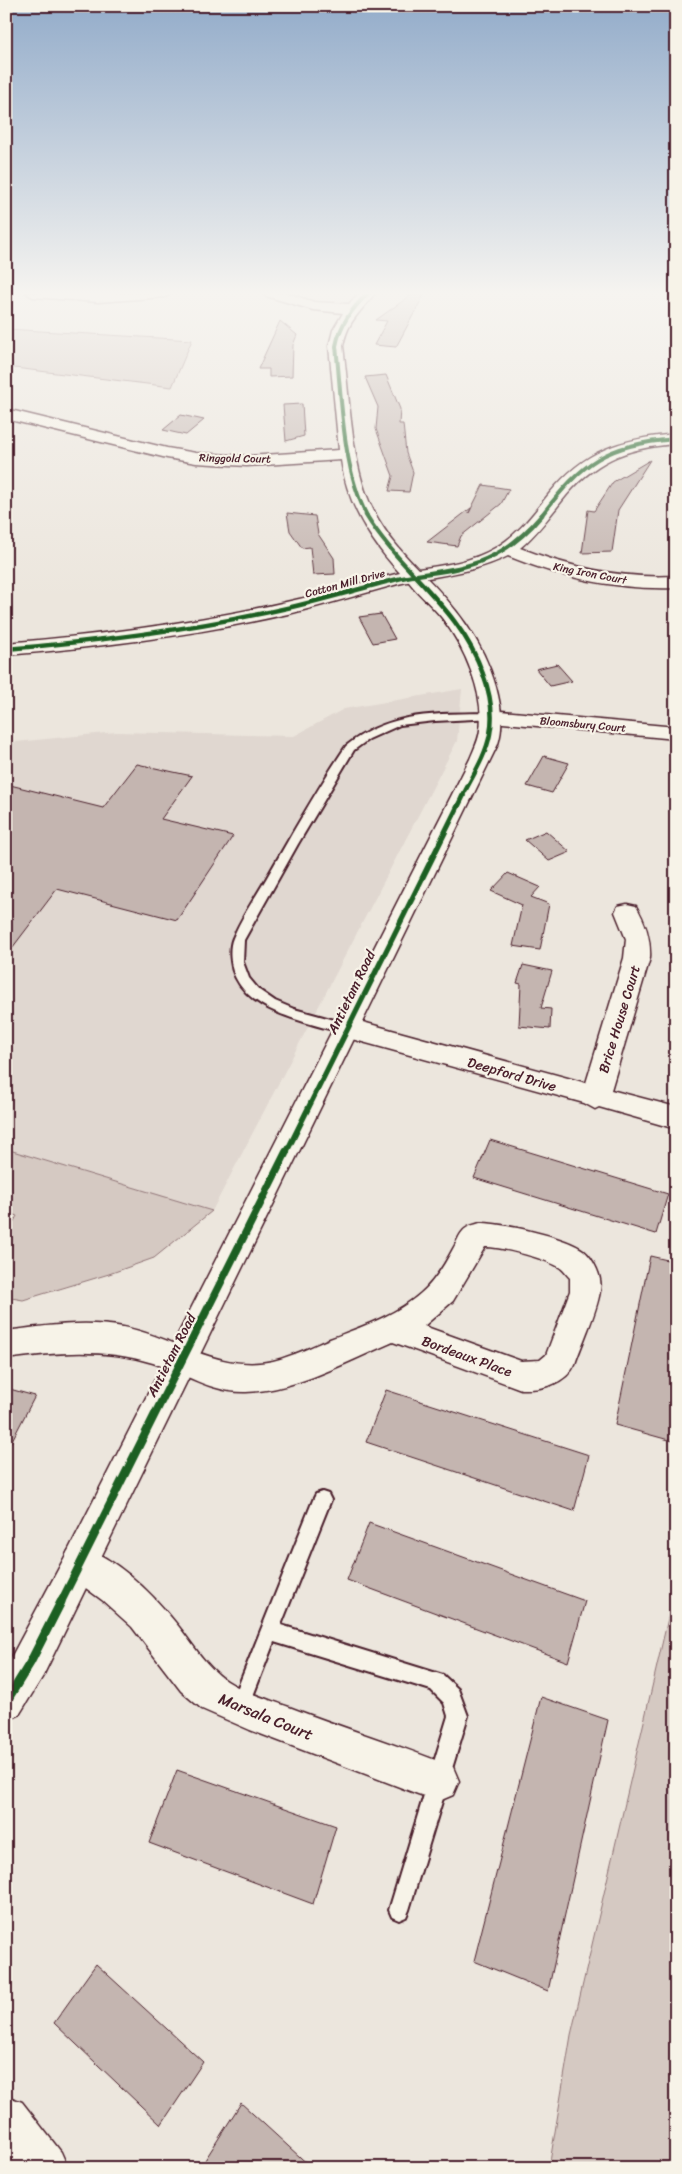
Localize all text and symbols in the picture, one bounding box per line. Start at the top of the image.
street label: Ringgold Court [199,448,271,469]
street label: King Iron Court [552,557,629,590]
street label: Cotton Mill Drive [303,564,388,603]
street label: Bloomsbury Court [539,711,627,738]
street label: Antietam Road [320,944,383,1039]
street label: Brice House Court [591,962,648,1076]
street label: Deepford Drive [464,1050,559,1099]
street label: Antietam Road [139,1308,204,1402]
street label: Bordeaux Place [418,1329,516,1385]
street label: Marsala Court [214,1684,318,1749]

